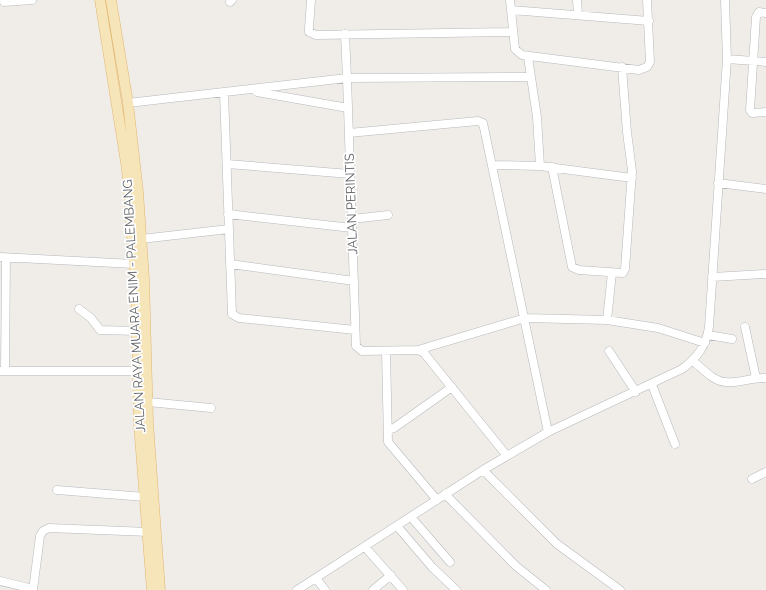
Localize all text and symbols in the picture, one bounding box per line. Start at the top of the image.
street label: JALAN PERINTIS [342,153,360,255]
street label: JALAN RAYA MUARA ENIM - PALEMBANG [120,179,148,433]

